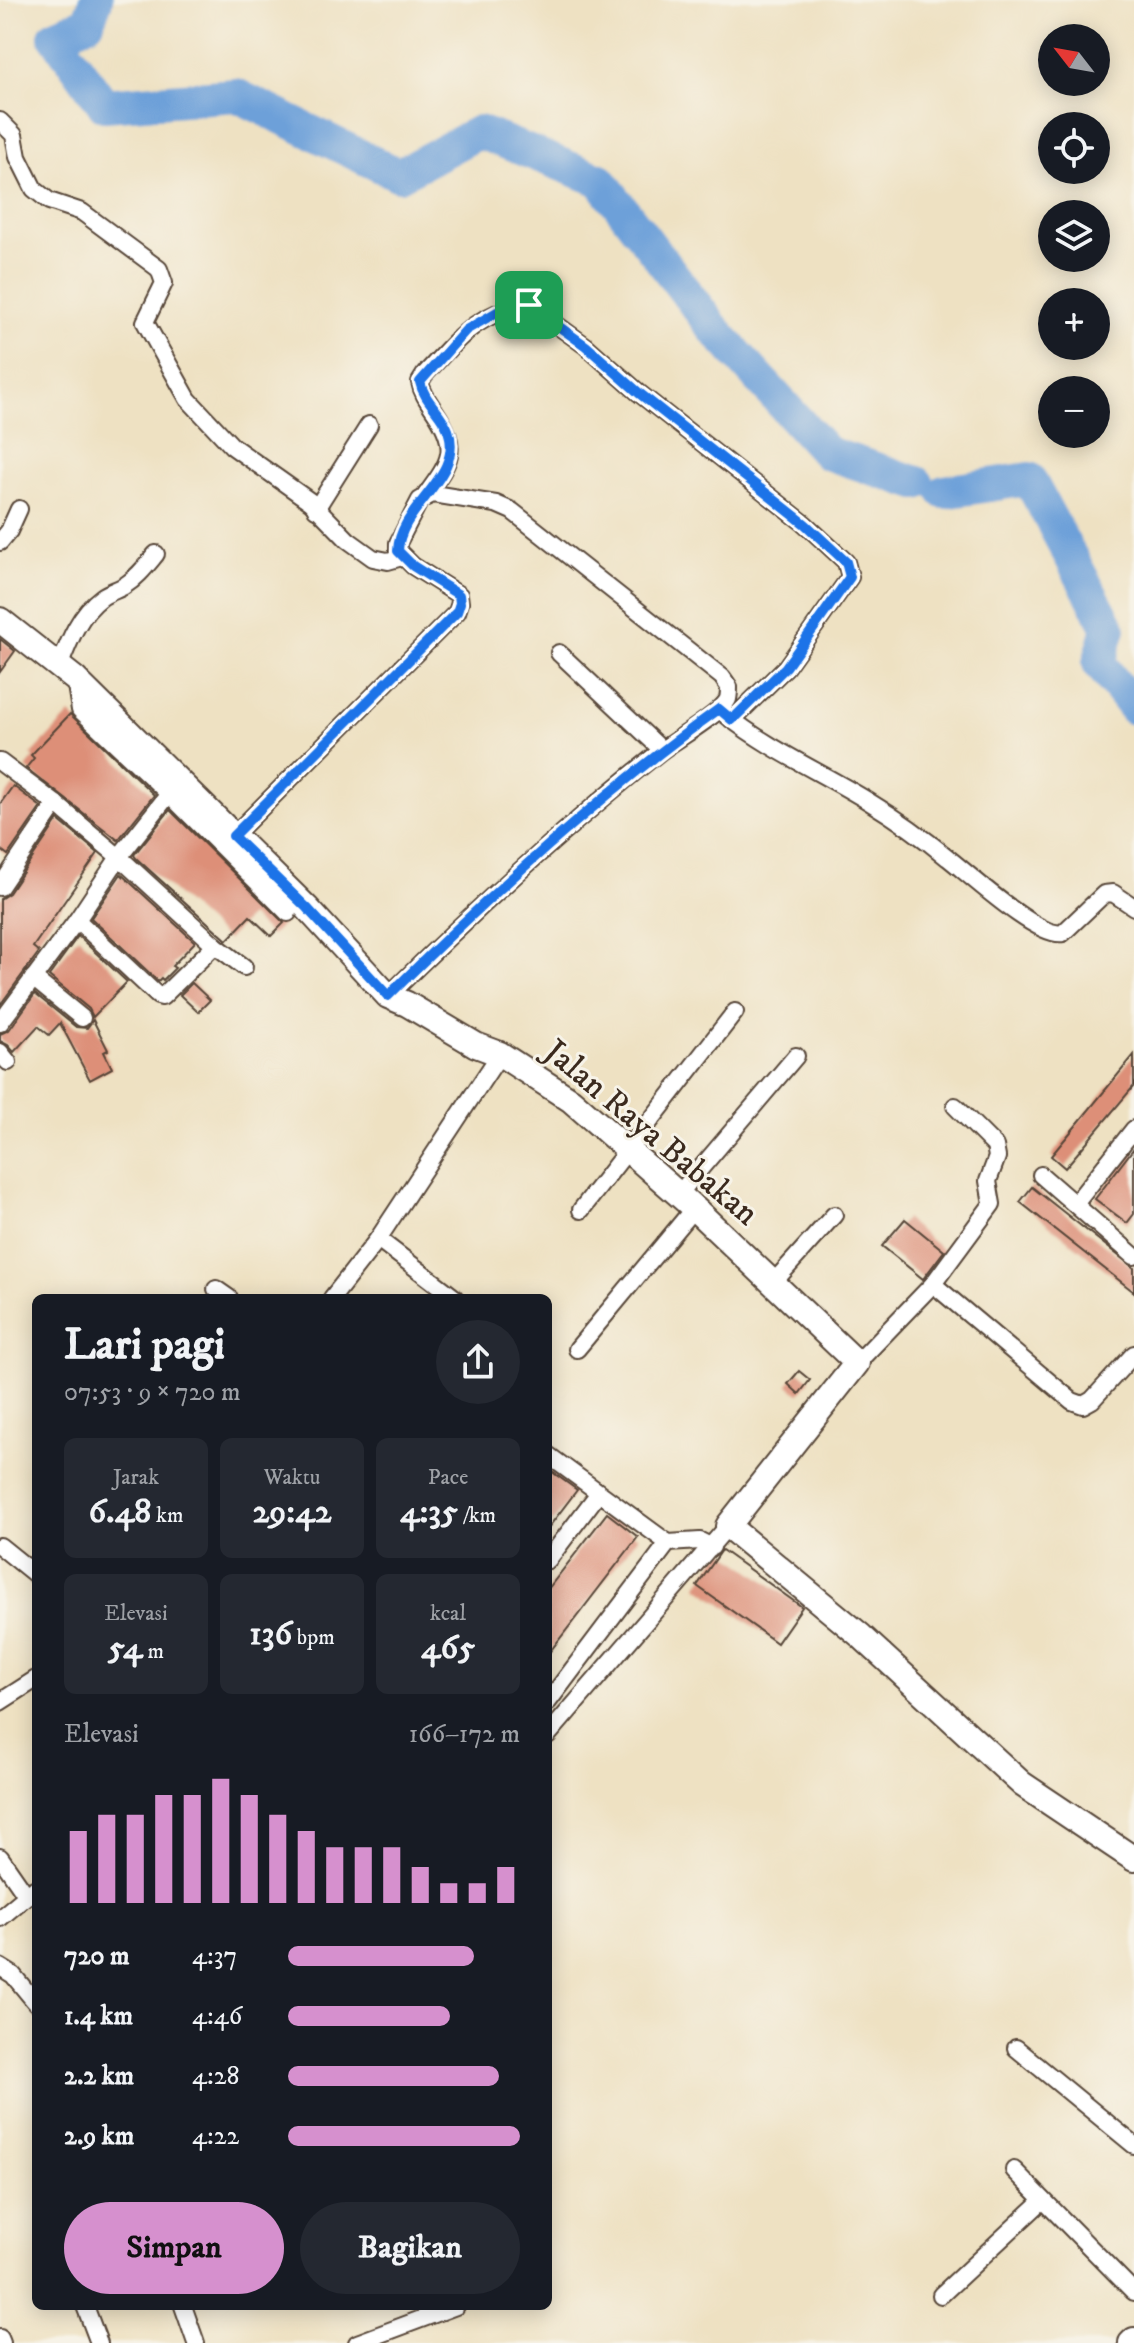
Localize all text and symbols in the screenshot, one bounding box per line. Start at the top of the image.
north arrow [1038,24,1110,96]
map controls [1038,24,1110,448]
button: locate [1038,112,1110,184]
button: layers [1038,200,1110,272]
pin [495,271,563,339]
icon: arrive [507,283,551,327]
button: + [1038,288,1110,360]
button: − [1038,376,1110,448]
street label: Jalan Raya Babakan [533,1029,767,1235]
text: Lari pagi [64,1318,225,1373]
button: share [436,1320,520,1404]
text: 07:53 · 9 × 720 m [64,1376,241,1409]
text: Jarak [113,1464,159,1491]
text: Waktu [264,1464,320,1491]
text: Pace [428,1464,468,1491]
text: 6.48 [89,1491,151,1533]
text: 29:42 [253,1491,331,1533]
text: 4:35 [400,1491,458,1533]
text: km [151,1502,183,1529]
text: /km [458,1502,496,1529]
text: Elevasi [104,1600,168,1627]
text: kcal [430,1600,466,1627]
text: 136 [249,1613,292,1655]
text: bpm [292,1624,335,1651]
text: 54 [108,1627,143,1669]
text: 465 [421,1627,475,1669]
text: m [143,1638,164,1665]
text: Elevasi [64,1718,139,1751]
text: 166–172 m [409,1718,520,1751]
text: 720 m [64,1940,130,1973]
text: 4:37 [192,1940,237,1973]
text: 1.4 km [64,2000,133,2033]
text: 4:46 [192,2000,242,2033]
text: 2.2 km [64,2060,134,2093]
text: 4:28 [192,2060,240,2093]
text: 2.9 km [64,2120,134,2153]
text: 4:22 [192,2120,239,2153]
button: Simpan [64,2202,284,2294]
button: Bagikan [300,2202,520,2294]

